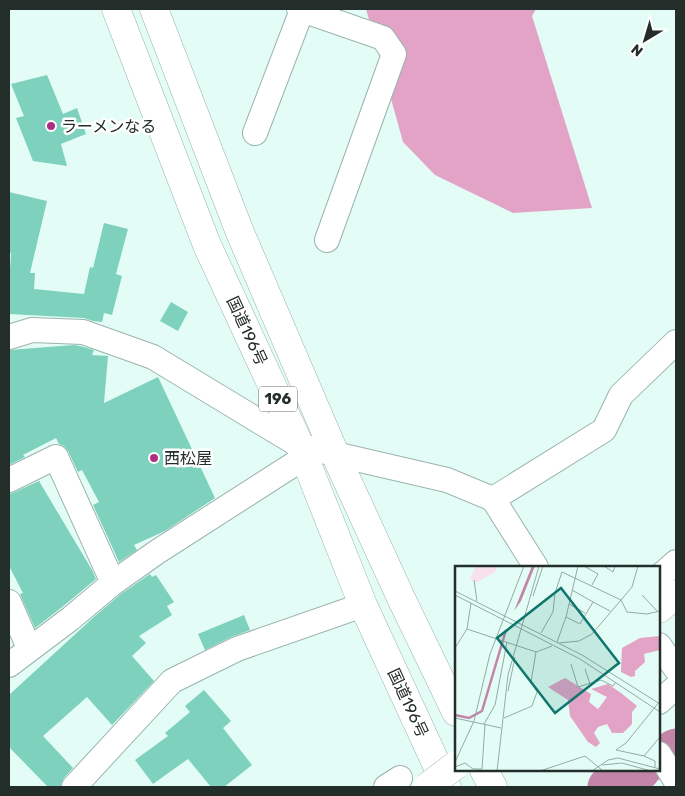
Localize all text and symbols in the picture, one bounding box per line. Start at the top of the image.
north arrow [620,15,670,65]
text: N [628,40,647,60]
place label: ラーメンなる [61,117,156,136]
marker: ラーメンなる [45,120,57,132]
street label: 国道196号 [223,294,271,368]
road number: 196 [259,386,297,412]
place label: 西松屋 [164,449,212,468]
marker: 西松屋 [148,452,160,464]
inset map [455,566,660,771]
street label: 国道196号 [384,666,432,740]

